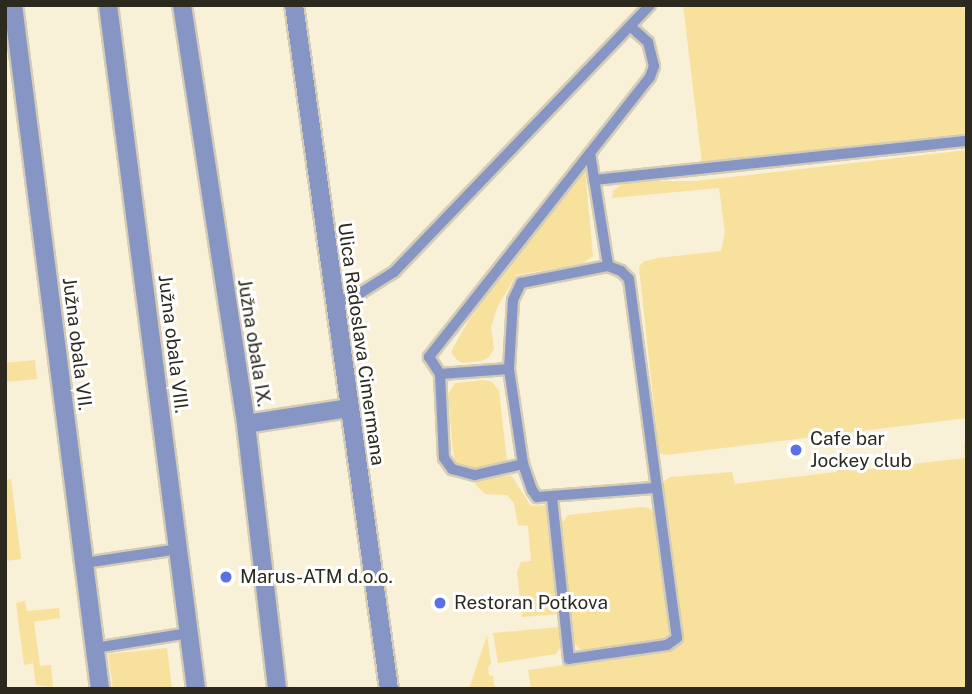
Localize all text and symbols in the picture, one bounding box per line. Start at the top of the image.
street label: Ulica Radoslava Cimermana [333,221,389,467]
street label: Južna obala VIII. [153,273,193,415]
street label: Južna obala VII. [57,276,97,412]
street label: Južna obala IX. [233,277,275,409]
place label: Cafe bar Jockey club [810,428,912,472]
marker: Cafe bar Jockey club [788,442,804,458]
place label: Marus-ATM d.o.o. [240,566,393,588]
marker: Marus-ATM d.o.o. [218,569,234,585]
place label: Restoran Potkova [454,592,608,614]
marker: Restoran Potkova [432,595,448,611]

